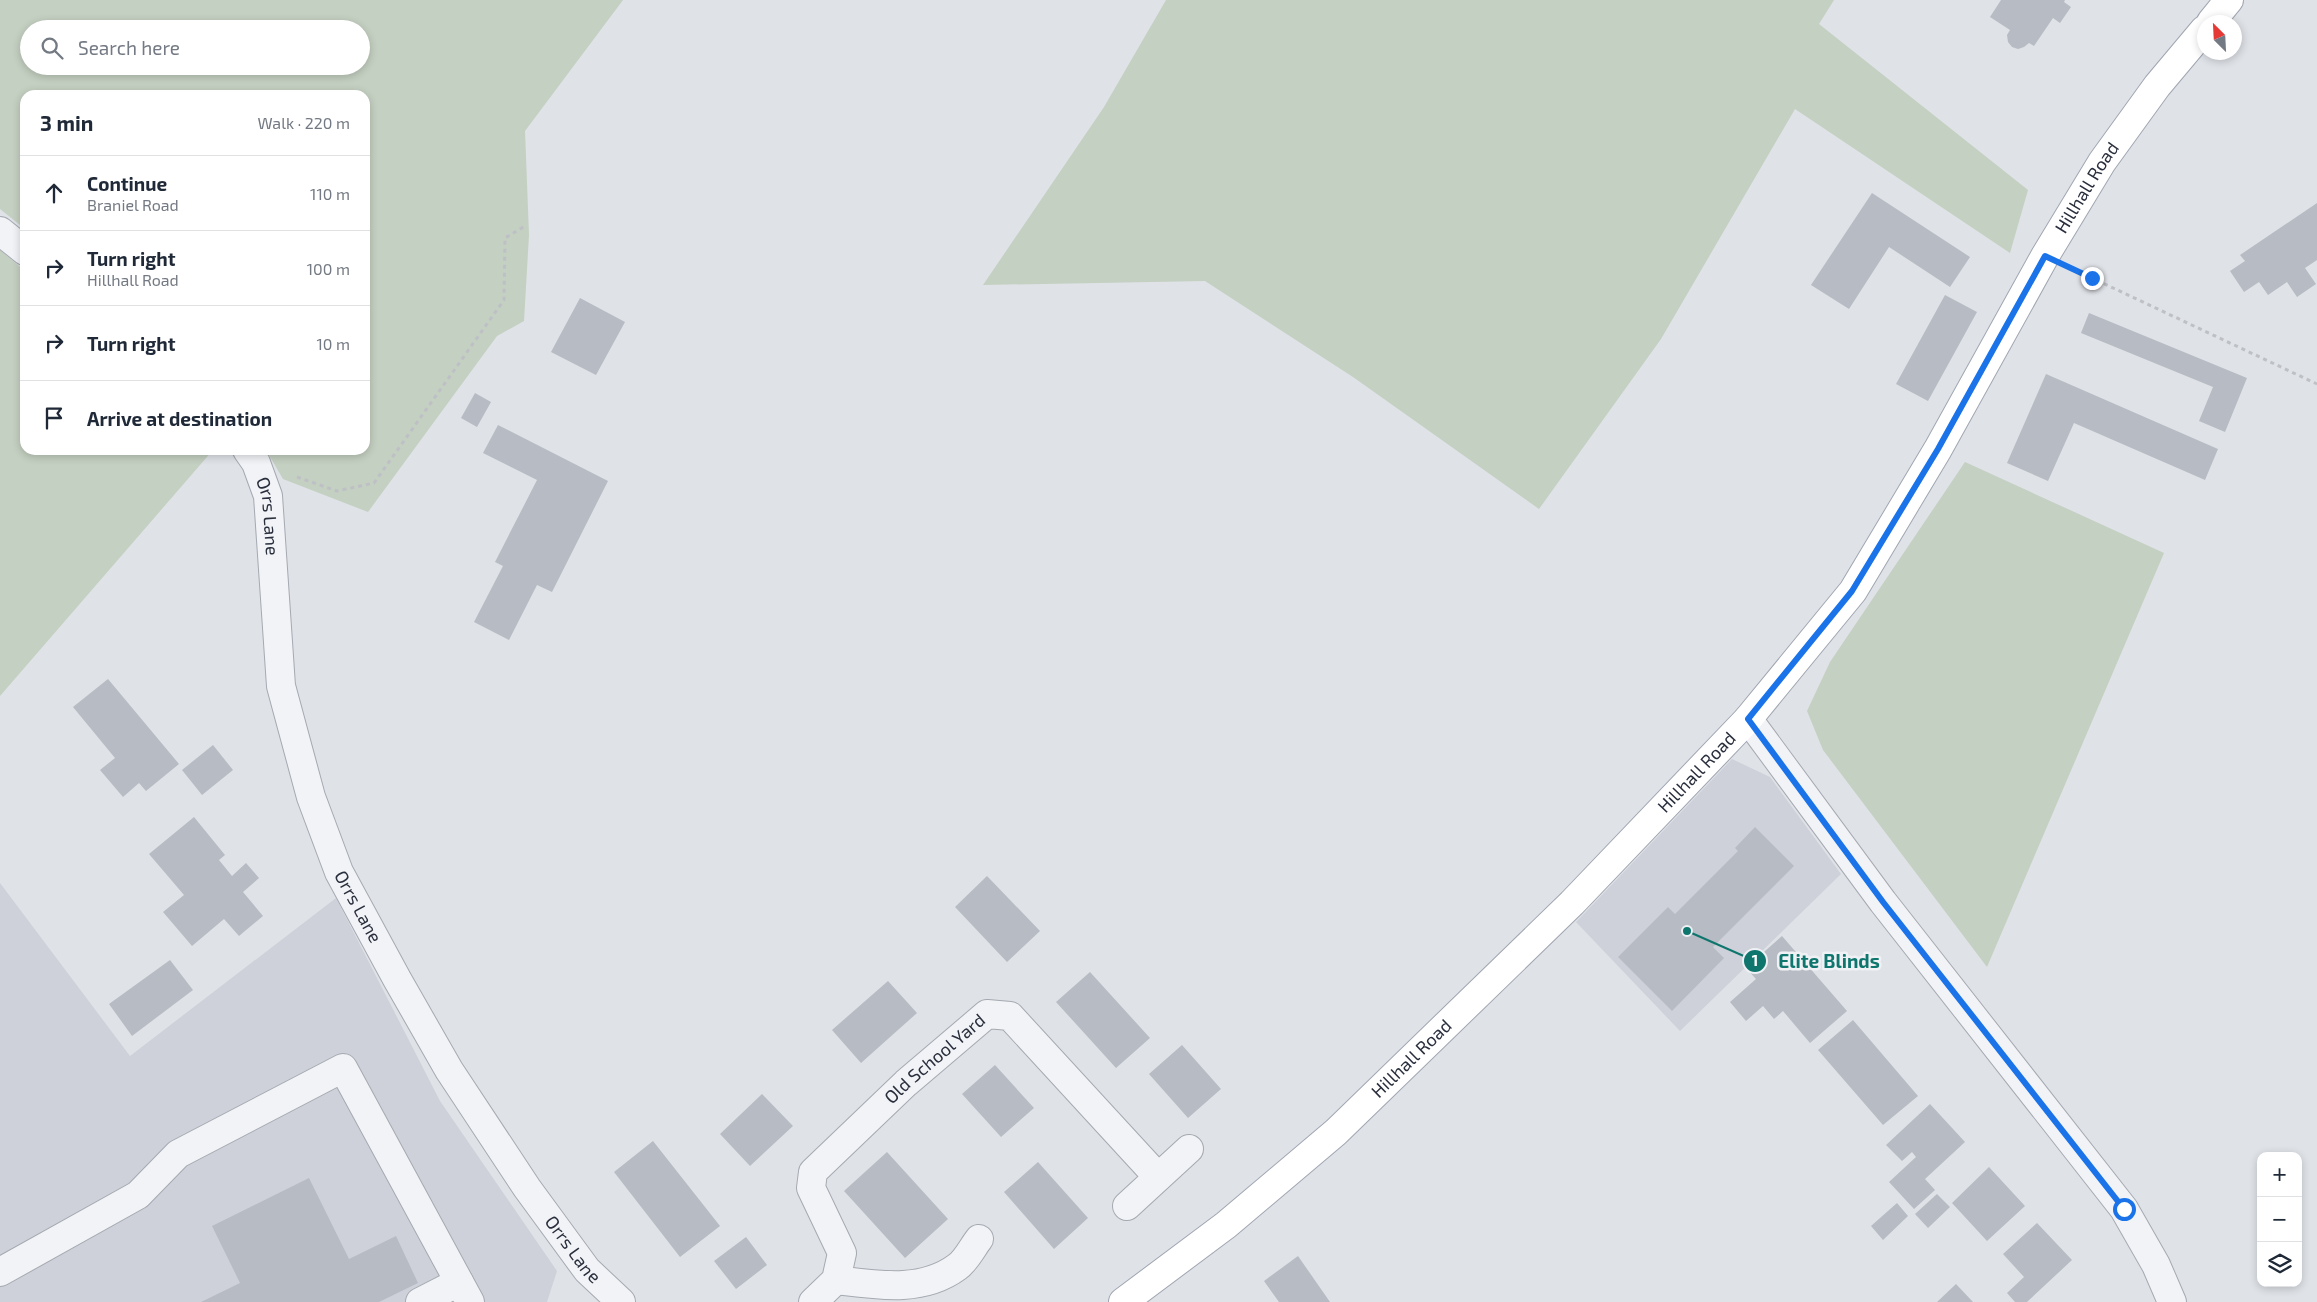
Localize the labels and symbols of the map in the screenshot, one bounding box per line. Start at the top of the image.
north arrow [2197,15,2242,60]
street label: Hillhall Road [2050,137,2123,237]
route end [2081,267,2104,290]
street label: Orrs Lane [252,474,284,556]
street label: Hillhall Road [1652,727,1740,817]
street label: Orrs Lane [330,866,387,946]
callout: Elite Blinds [1743,944,1889,978]
text: Elite Blinds [1778,949,1880,972]
text: 1 [1752,951,1758,969]
street label: Old School Yard [879,1008,989,1108]
street label: Hillhall Road [1366,1014,1456,1102]
route start [2113,1198,2136,1221]
street label: Orrs Lane [541,1211,606,1287]

